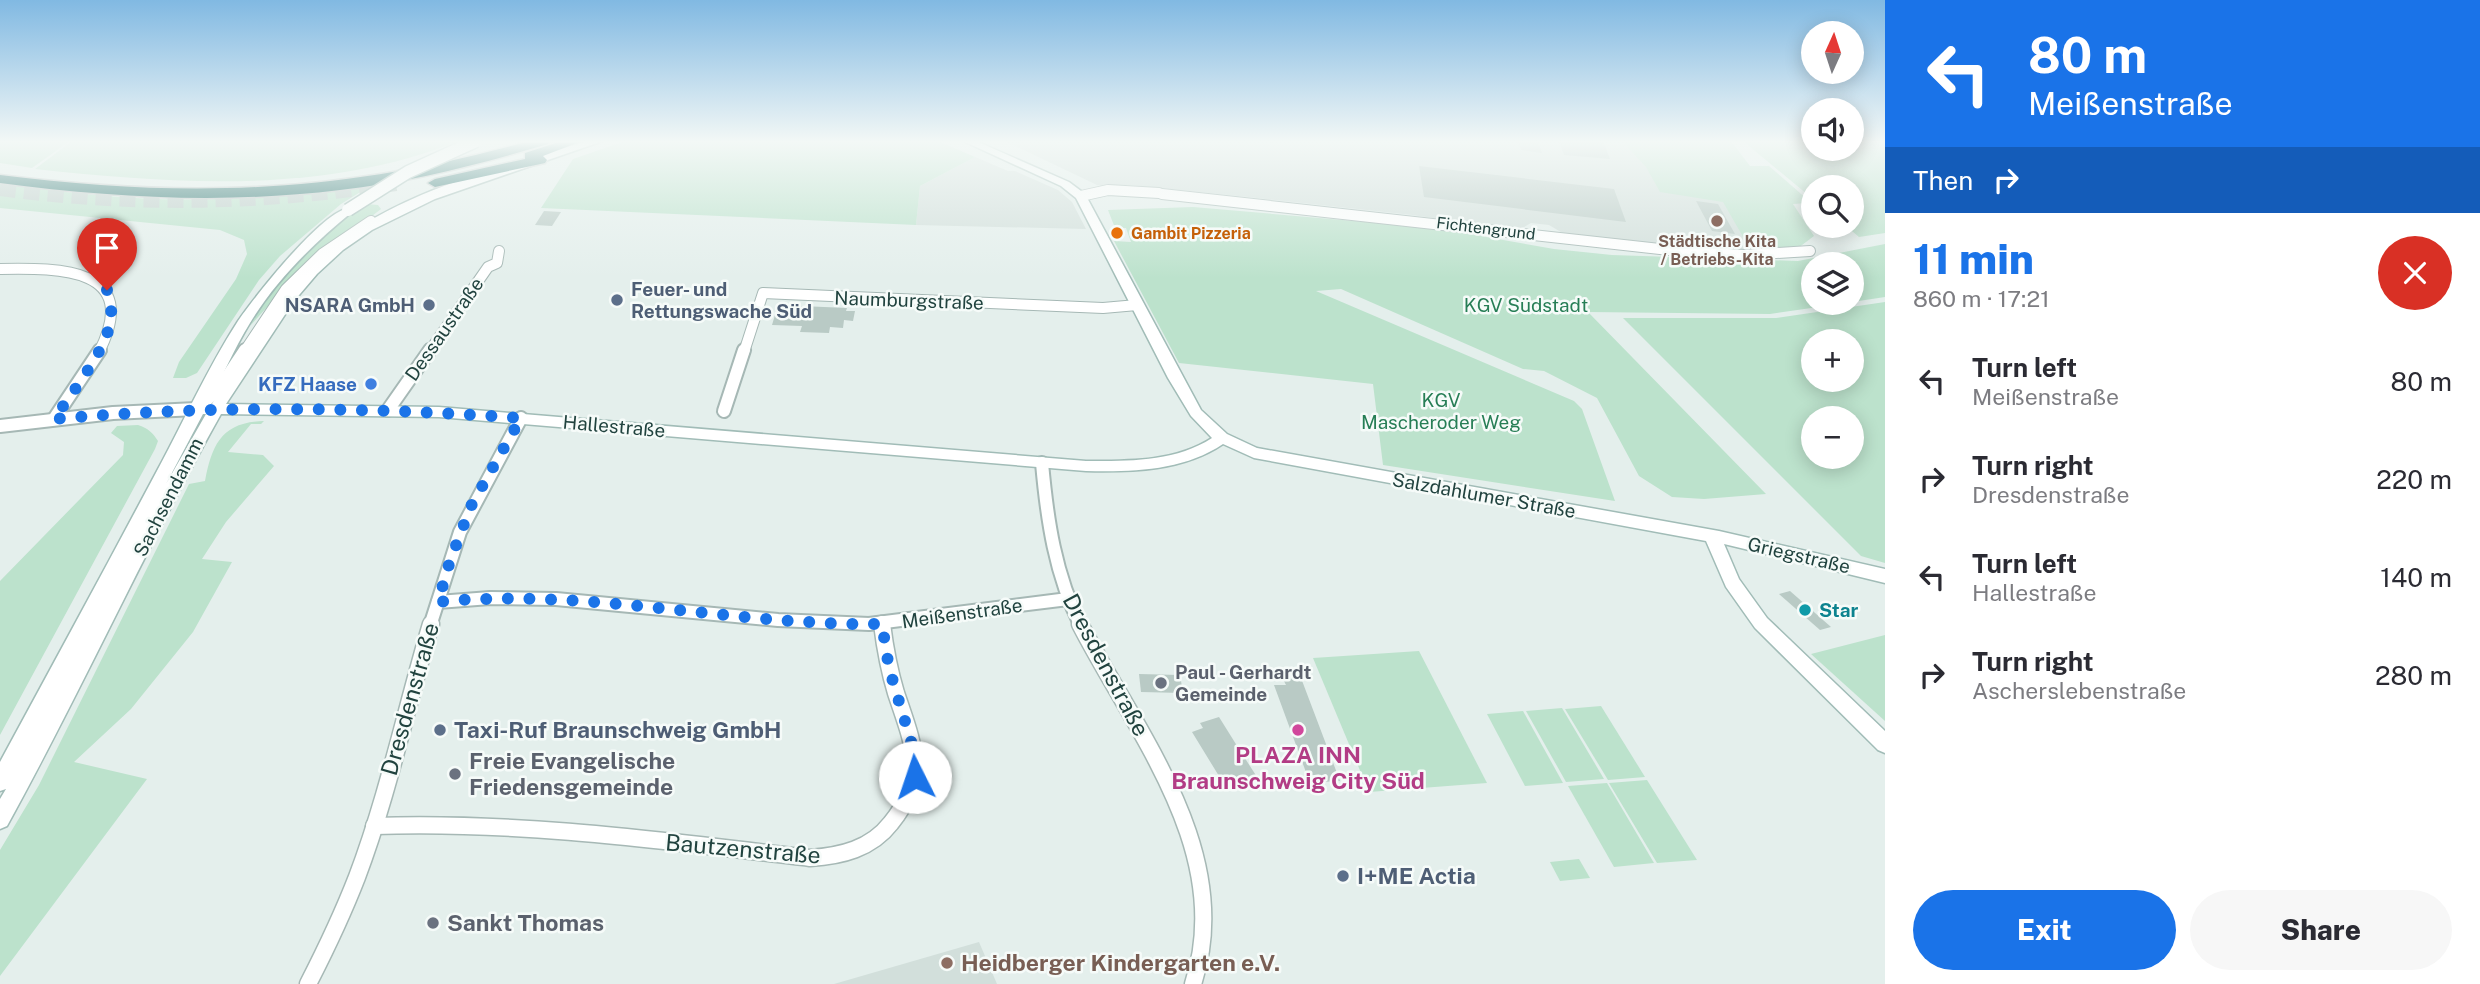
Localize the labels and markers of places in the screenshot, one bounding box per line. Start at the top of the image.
marker: Städtische Kita / Betriebs-Kita [1709,213,1725,229]
pin [77,218,137,290]
place label: Gambit Pizzeria [1131,224,1251,243]
marker: Gambit Pizzeria [1109,225,1125,241]
place label: Städtische Kita / Betriebs-Kita [1658,232,1776,269]
place label: Feuer- und Rettungswache Süd [631,278,812,322]
marker: Feuer- und Rettungswache Süd [609,292,625,308]
place label: NSARA GmbH [285,294,415,316]
marker: NSARA GmbH [421,297,437,313]
place label: KFZ Haase [258,373,357,395]
marker: KFZ Haase [363,376,379,392]
place label: Star [1819,599,1859,621]
marker: Star [1797,602,1813,618]
place label: Paul - Gerhardt Gemeinde [1175,661,1312,705]
marker: Paul - Gerhardt Gemeinde [1153,675,1169,691]
place label: Taxi-Ruf Braunschweig GmbH [454,716,781,743]
marker: Taxi-Ruf Braunschweig GmbH [432,722,448,738]
marker: PLAZA INN Braunschweig City Süd [1290,722,1306,738]
place label: PLAZA INN Braunschweig City Süd [1171,741,1425,794]
place label: Freie Evangelische Friedensgemeinde [469,747,675,800]
marker: Freie Evangelische Friedensgemeinde [447,766,463,782]
place label: I+ME Actia [1357,862,1476,889]
marker: I+ME Actia [1335,868,1351,884]
place label: Sankt Thomas [447,909,604,936]
marker: Sankt Thomas [425,915,441,931]
place label: Heidberger Kindergarten e.V. [961,949,1280,976]
marker: Heidberger Kindergarten e.V. [939,955,955,971]

